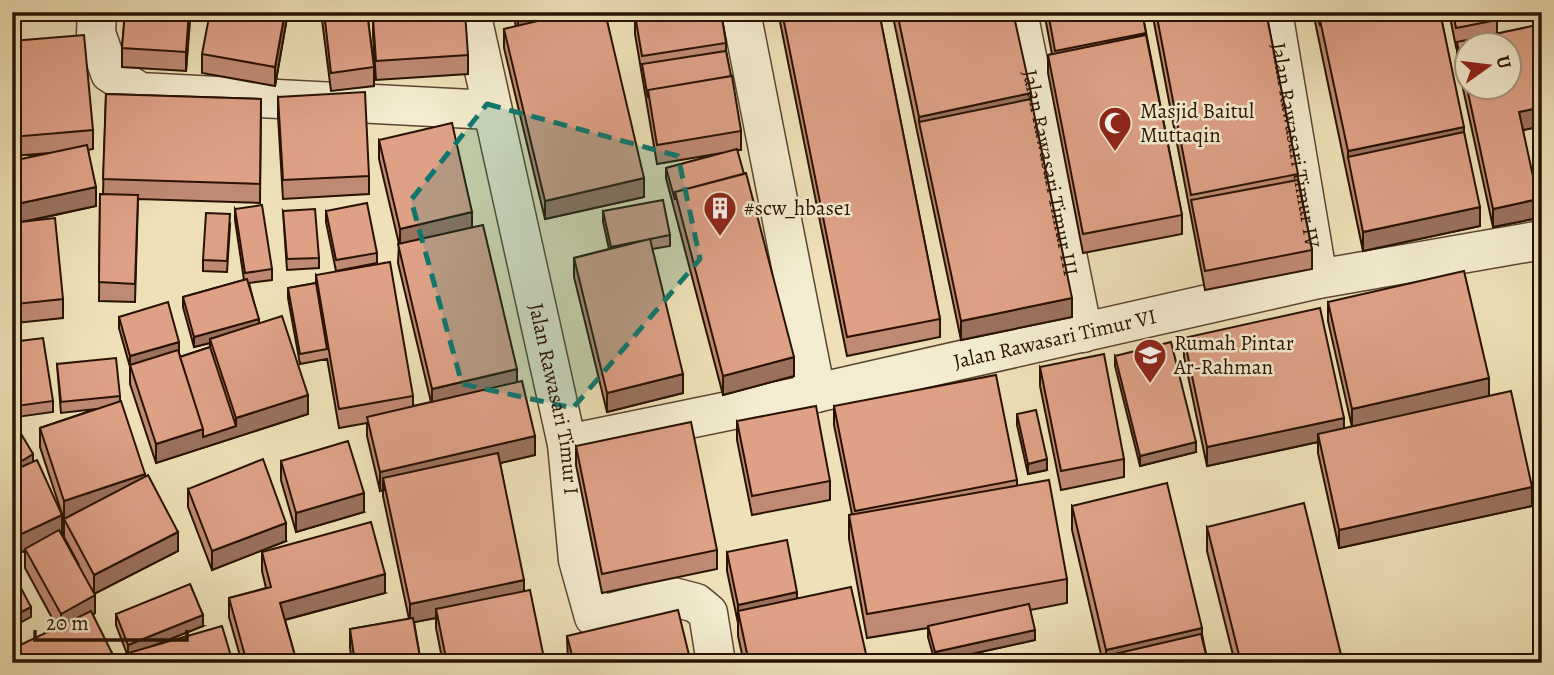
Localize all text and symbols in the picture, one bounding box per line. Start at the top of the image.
north arrow [1452,32,1522,102]
street label: Jalan Rawasari Timur IV [1264,41,1327,250]
text: U [1489,53,1518,72]
street label: Jalan Rawasari Timur III [1016,67,1085,278]
place label: Masjid Baitul Muttaqin [1140,97,1254,149]
mosque icon: Masjid Baitul Muttaqin [1096,104,1134,153]
building icon: #scw_hbase1 [701,189,739,238]
place label: #scw_hbase1 [744,194,851,222]
street label: Jalan Rawasari Timur I [522,301,586,496]
street label: Jalan Rawasari Timur VI [951,302,1159,375]
place label: Rumah Pintar Ar-Rahman [1173,329,1294,381]
school or university icon: Rumah Pintar Ar-Rahman [1131,336,1169,385]
scale bar [35,598,187,642]
text: 20 m [46,609,89,637]

